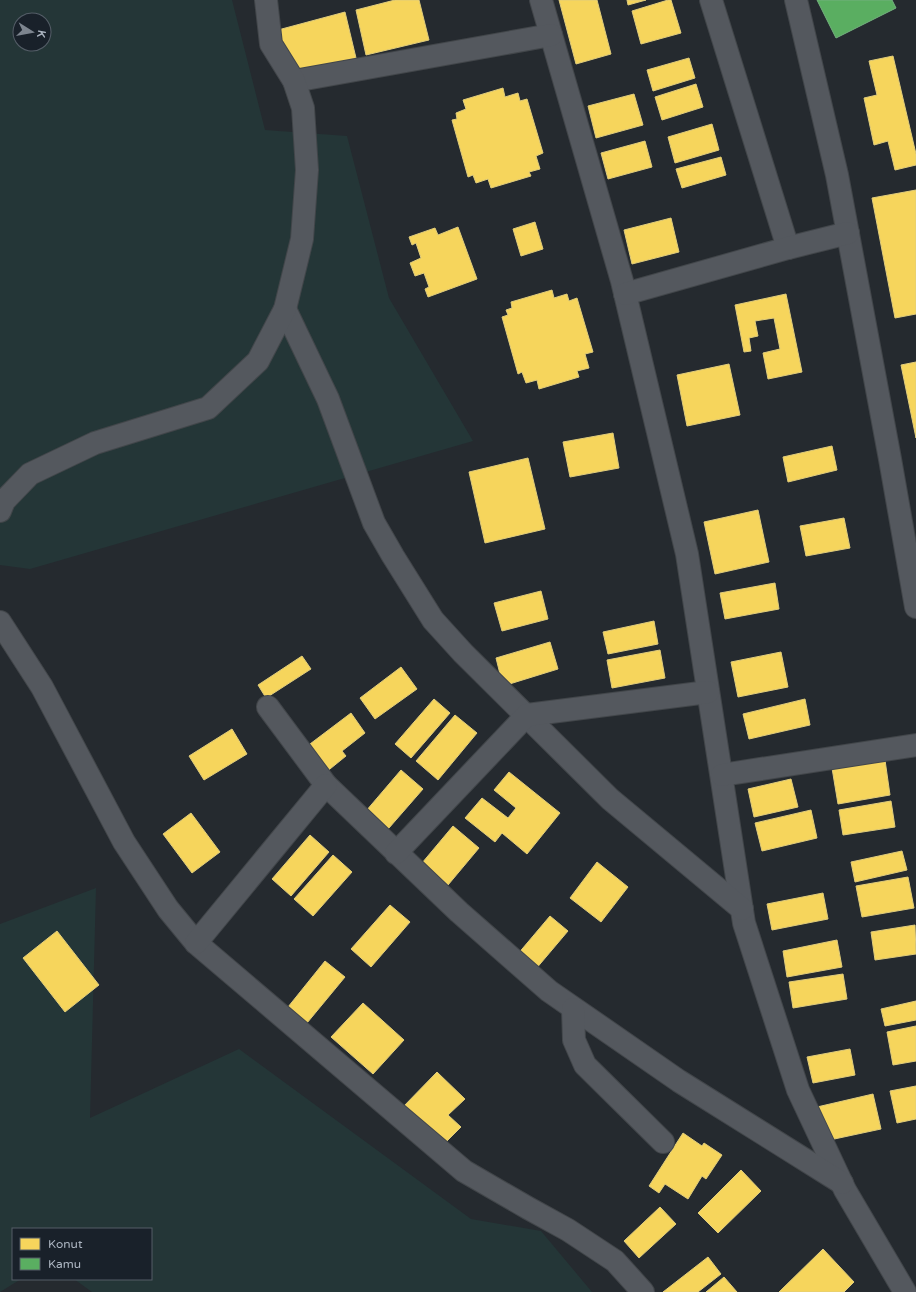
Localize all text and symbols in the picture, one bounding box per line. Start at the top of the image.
north arrow [12,12,52,52]
text: K [34,29,48,39]
legend [12,1228,152,1280]
text: Konut [48,1237,83,1251]
text: Kamu [48,1257,81,1271]

